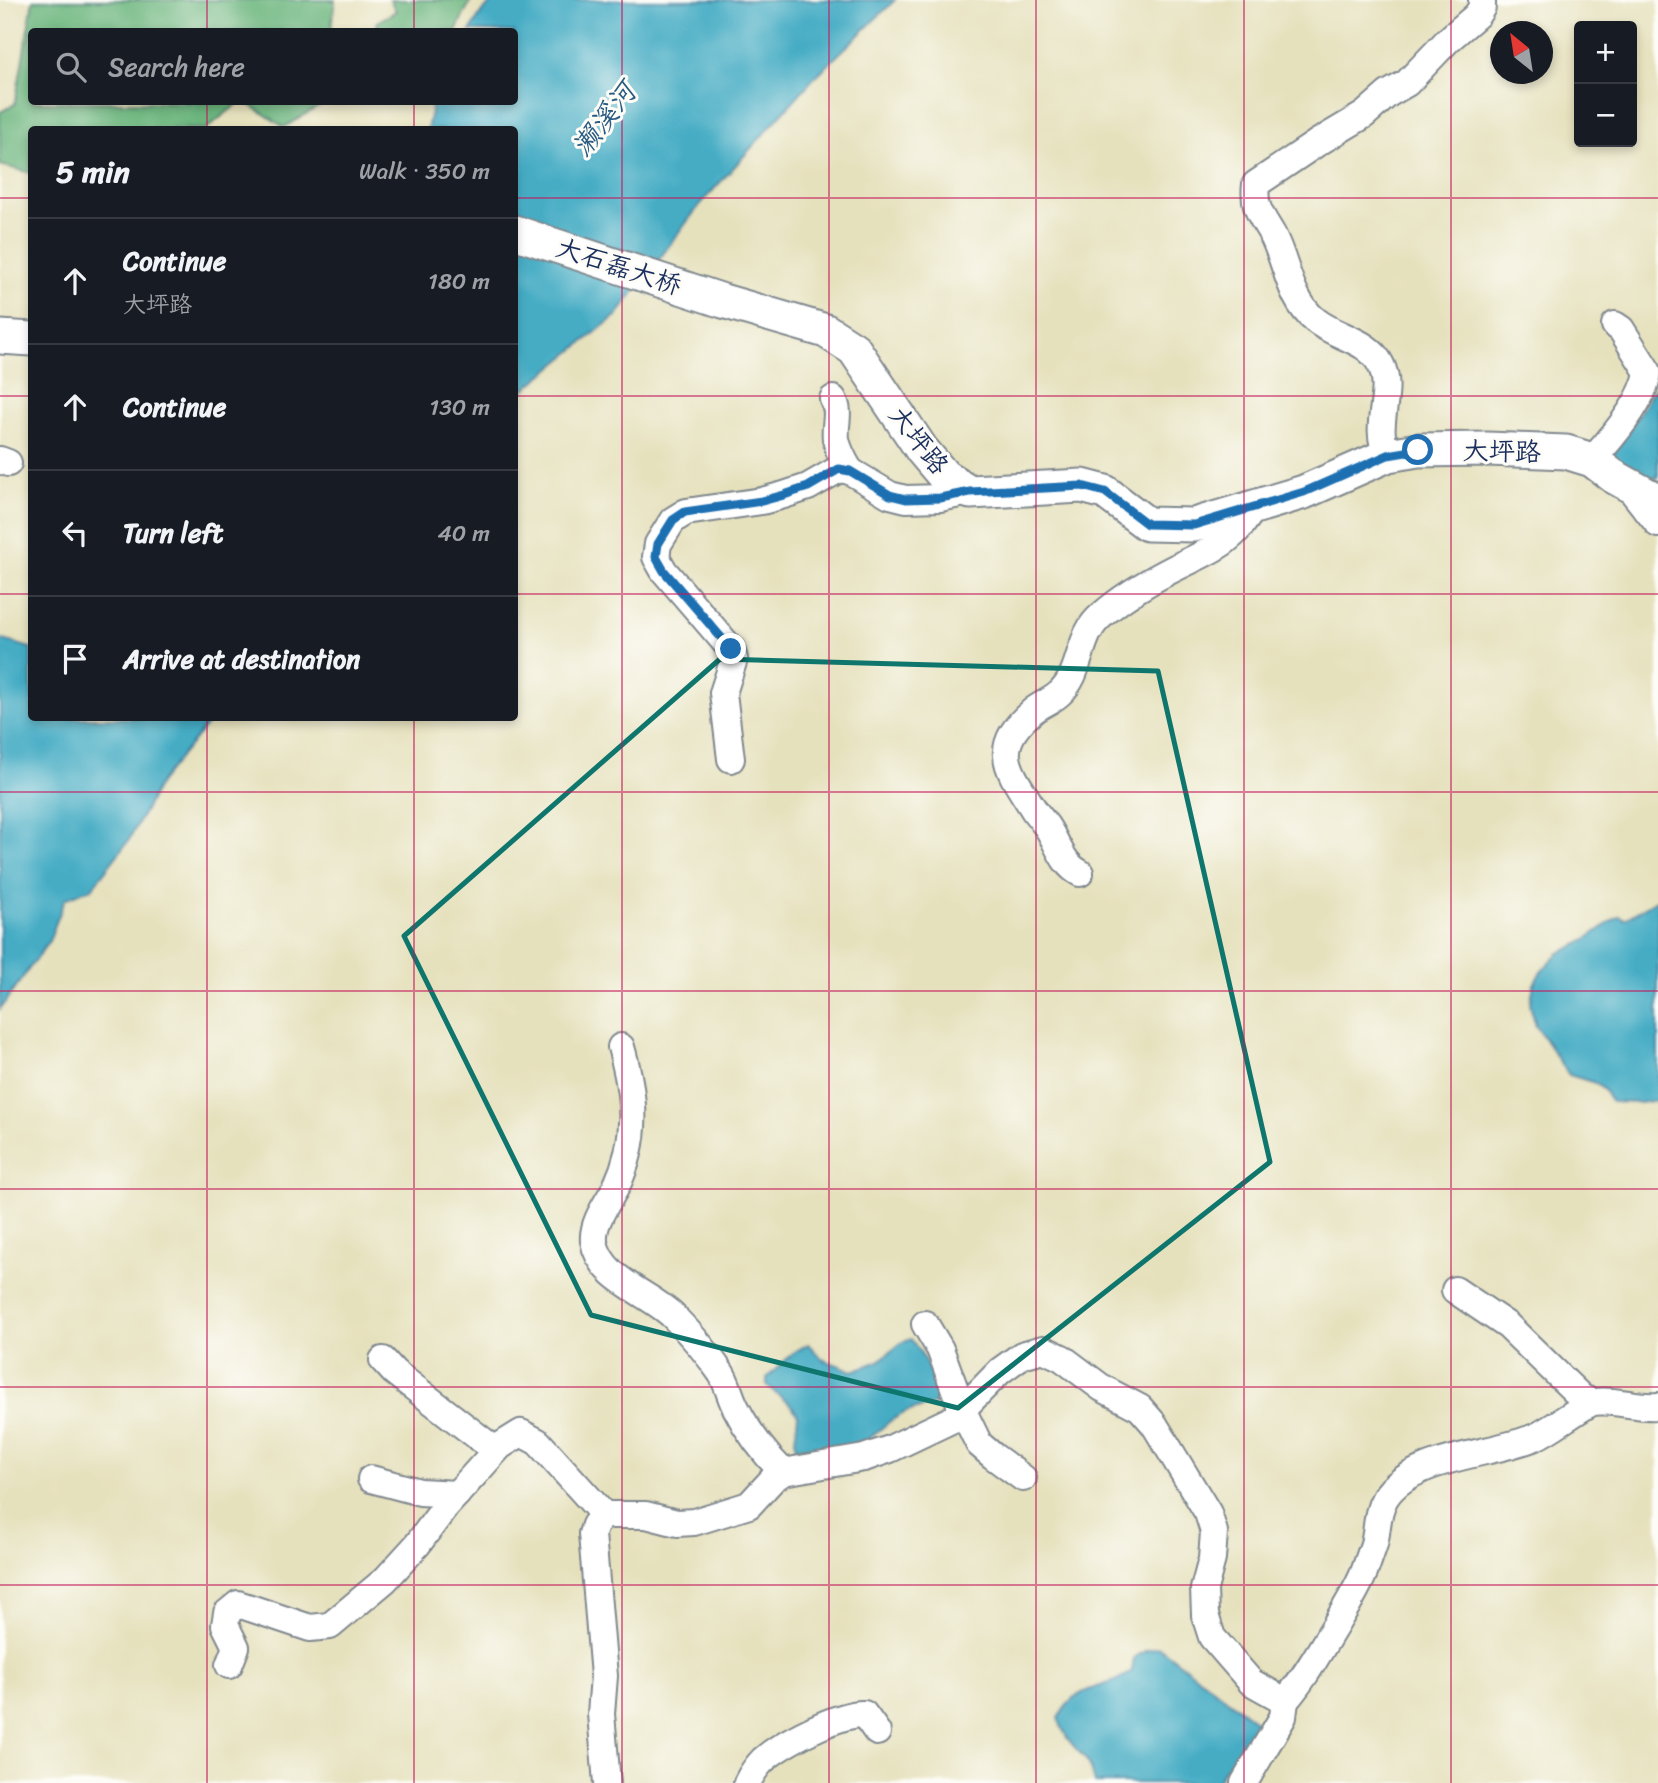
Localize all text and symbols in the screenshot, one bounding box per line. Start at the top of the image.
north arrow [1490,21,1553,84]
map controls [1574,21,1637,147]
button: + [1574,21,1637,84]
search box [28,28,518,105]
text: Search here [108,44,245,90]
icon: search [52,48,90,86]
water label: 濑溪河 [559,68,652,167]
button: − [1574,84,1637,147]
text: 5 min [56,145,130,199]
text: Walk · 350 m [359,151,490,192]
street label: 大石磊大桥 [550,224,688,308]
text: Continue [123,238,226,284]
text: 180 m [428,261,490,302]
icon: ahead [56,262,94,300]
text: 大坪路 [123,284,192,325]
text: Continue [123,384,226,430]
text: 130 m [429,387,490,428]
icon: ahead [56,388,94,426]
street label: 大坪路 [877,395,961,485]
street label: 大坪路 [1463,427,1541,475]
route start [1402,434,1433,465]
text: Turn left [123,510,223,556]
text: 40 m [437,513,490,554]
icon: left [56,514,94,552]
route end [715,633,746,664]
text: Arrive at destination [123,636,360,682]
icon: arrive [56,640,94,678]

